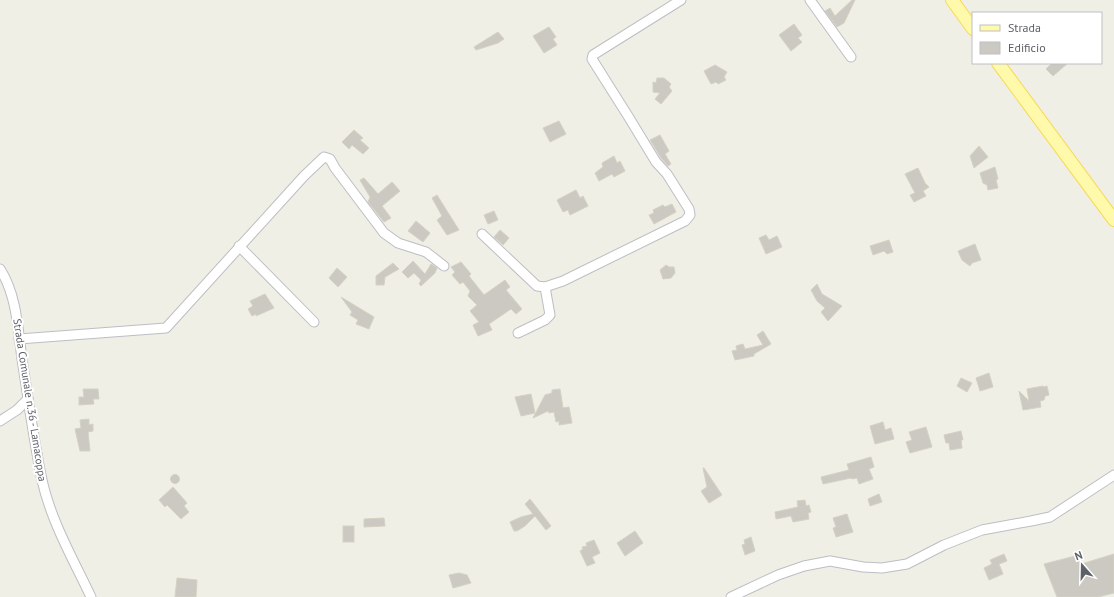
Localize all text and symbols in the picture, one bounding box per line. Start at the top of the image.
legend [972,12,1102,64]
text: Strada [1008,20,1041,35]
text: Edificio [1008,40,1046,55]
street label: Strada Comunale n.36 - Lamacoppa [10,318,50,482]
north arrow [1062,545,1102,585]
text: N [1073,548,1084,563]

